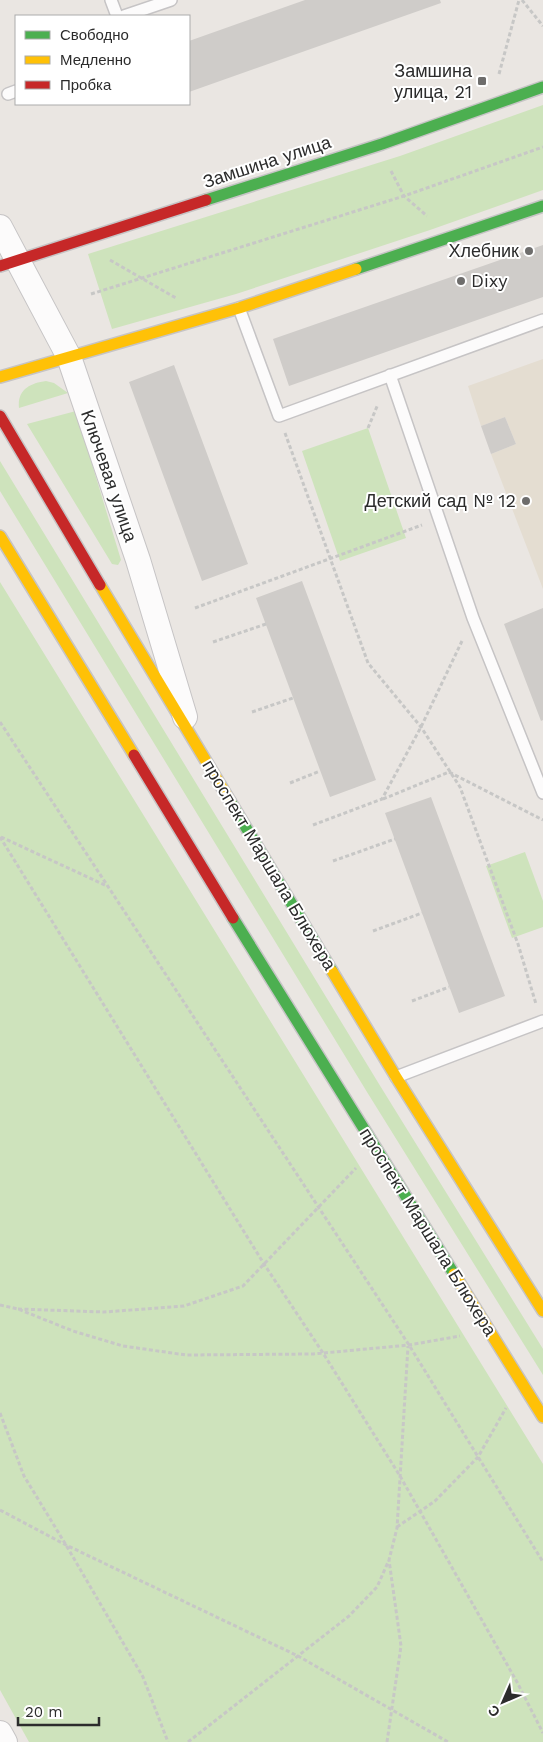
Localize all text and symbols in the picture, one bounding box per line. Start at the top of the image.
legend [15,15,190,105]
text: Свободно [60,26,129,44]
text: Медленно [60,51,131,69]
place label: Замшина улица, 21 [394,60,473,102]
marker: Замшина улица, 21 [476,75,488,87]
text: Пробка [60,76,112,94]
street label: Замшина улица [200,131,334,192]
place label: Хлебник [449,240,519,261]
marker: Хлебник [523,245,535,257]
place label: Dixy [471,270,508,291]
marker: Dixy [455,275,467,287]
street label: Ключевая улица [77,407,142,546]
place label: Детский сад № 12 [365,490,516,511]
marker: Детский сад № 12 [520,495,532,507]
street label: проспект Маршала Блюхера [198,756,341,975]
street label: проспект Маршала Блюхера [356,1124,502,1341]
north arrow [478,1677,528,1727]
scale bar [18,1694,99,1726]
text: С [485,1702,503,1720]
text: 20 m [25,1703,63,1721]

